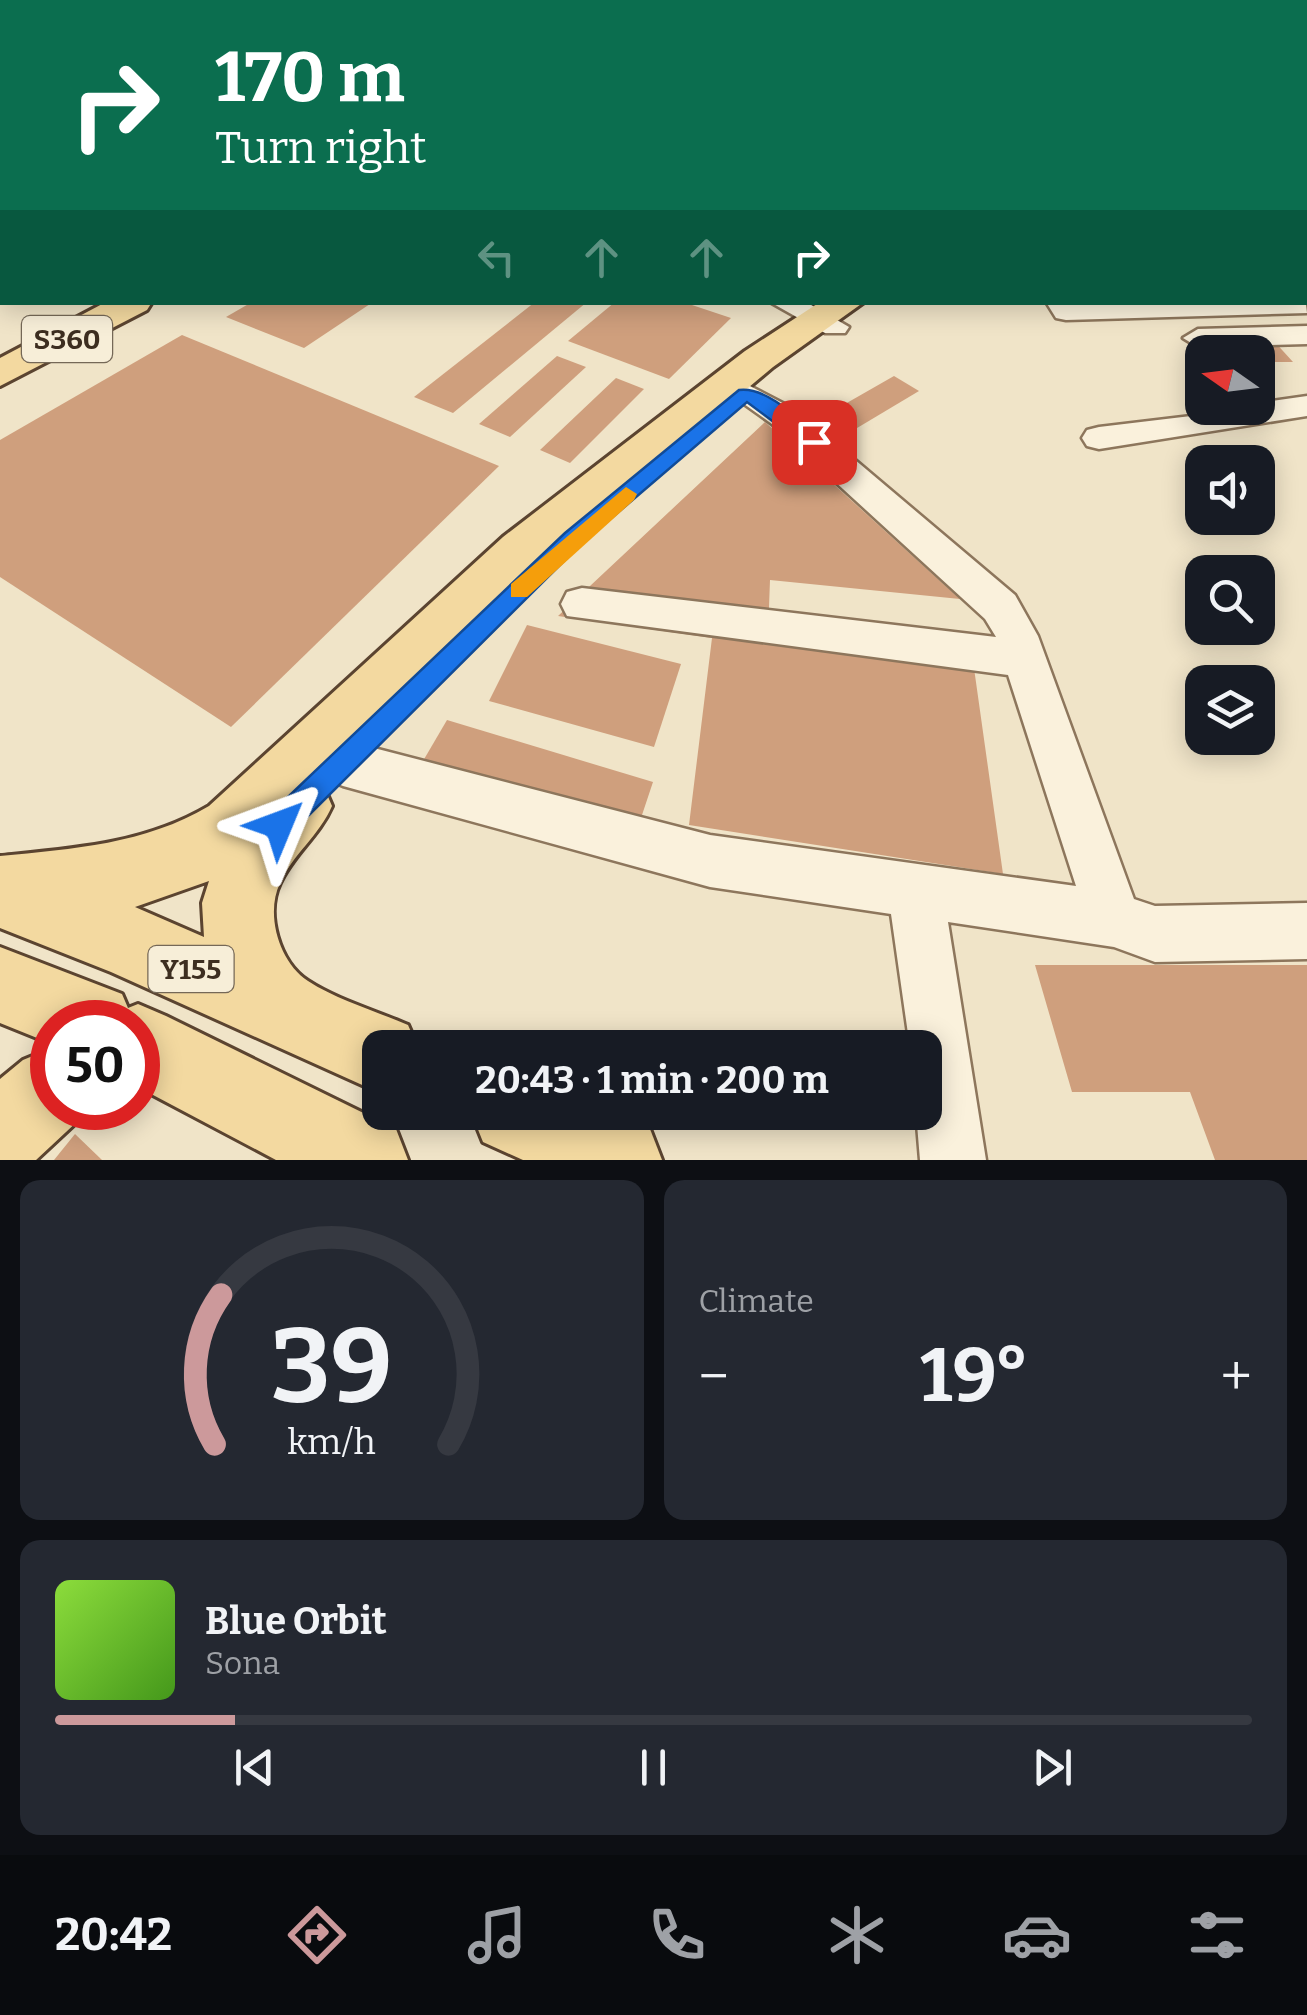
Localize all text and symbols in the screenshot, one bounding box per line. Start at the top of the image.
text: 170 m [215,36,405,120]
icon: right [50,40,180,170]
text: Turn right [215,121,427,175]
icon: left [469,230,524,285]
icon: ahead [574,230,629,285]
icon: ahead [679,230,734,285]
icon: right [784,230,839,285]
road number: S360 [22,316,112,362]
north arrow [1185,335,1275,425]
map controls [1185,335,1275,755]
pin [772,400,857,485]
icon: arrive [787,415,842,470]
button: sound [1185,445,1275,535]
button: search [1185,555,1275,645]
button: layers [1185,665,1275,755]
position arrow [227,773,331,877]
road number: Y155 [148,946,234,992]
speed limit sign: 50 [30,1000,160,1130]
text: 20:43 · 1 min · 200 m [475,1057,829,1103]
text: Climate [699,1282,814,1320]
text: 39 [271,1305,392,1430]
text: 19° [920,1331,1029,1421]
text: − [699,1344,729,1410]
text: + [1221,1344,1252,1410]
text: km/h [288,1421,376,1463]
text: Blue Orbit [205,1598,387,1644]
text: Sona [205,1644,280,1682]
icon: previous [227,1740,282,1795]
icon: pause [626,1740,681,1795]
icon: next [1025,1740,1080,1795]
icon: directions [282,1900,352,1970]
icon: music [462,1900,532,1970]
icon: phone [642,1900,712,1970]
icon: climate [822,1900,892,1970]
icon: car [1002,1900,1072,1970]
icon: filters [1182,1900,1252,1970]
text: 20:42 [55,1908,172,1962]

